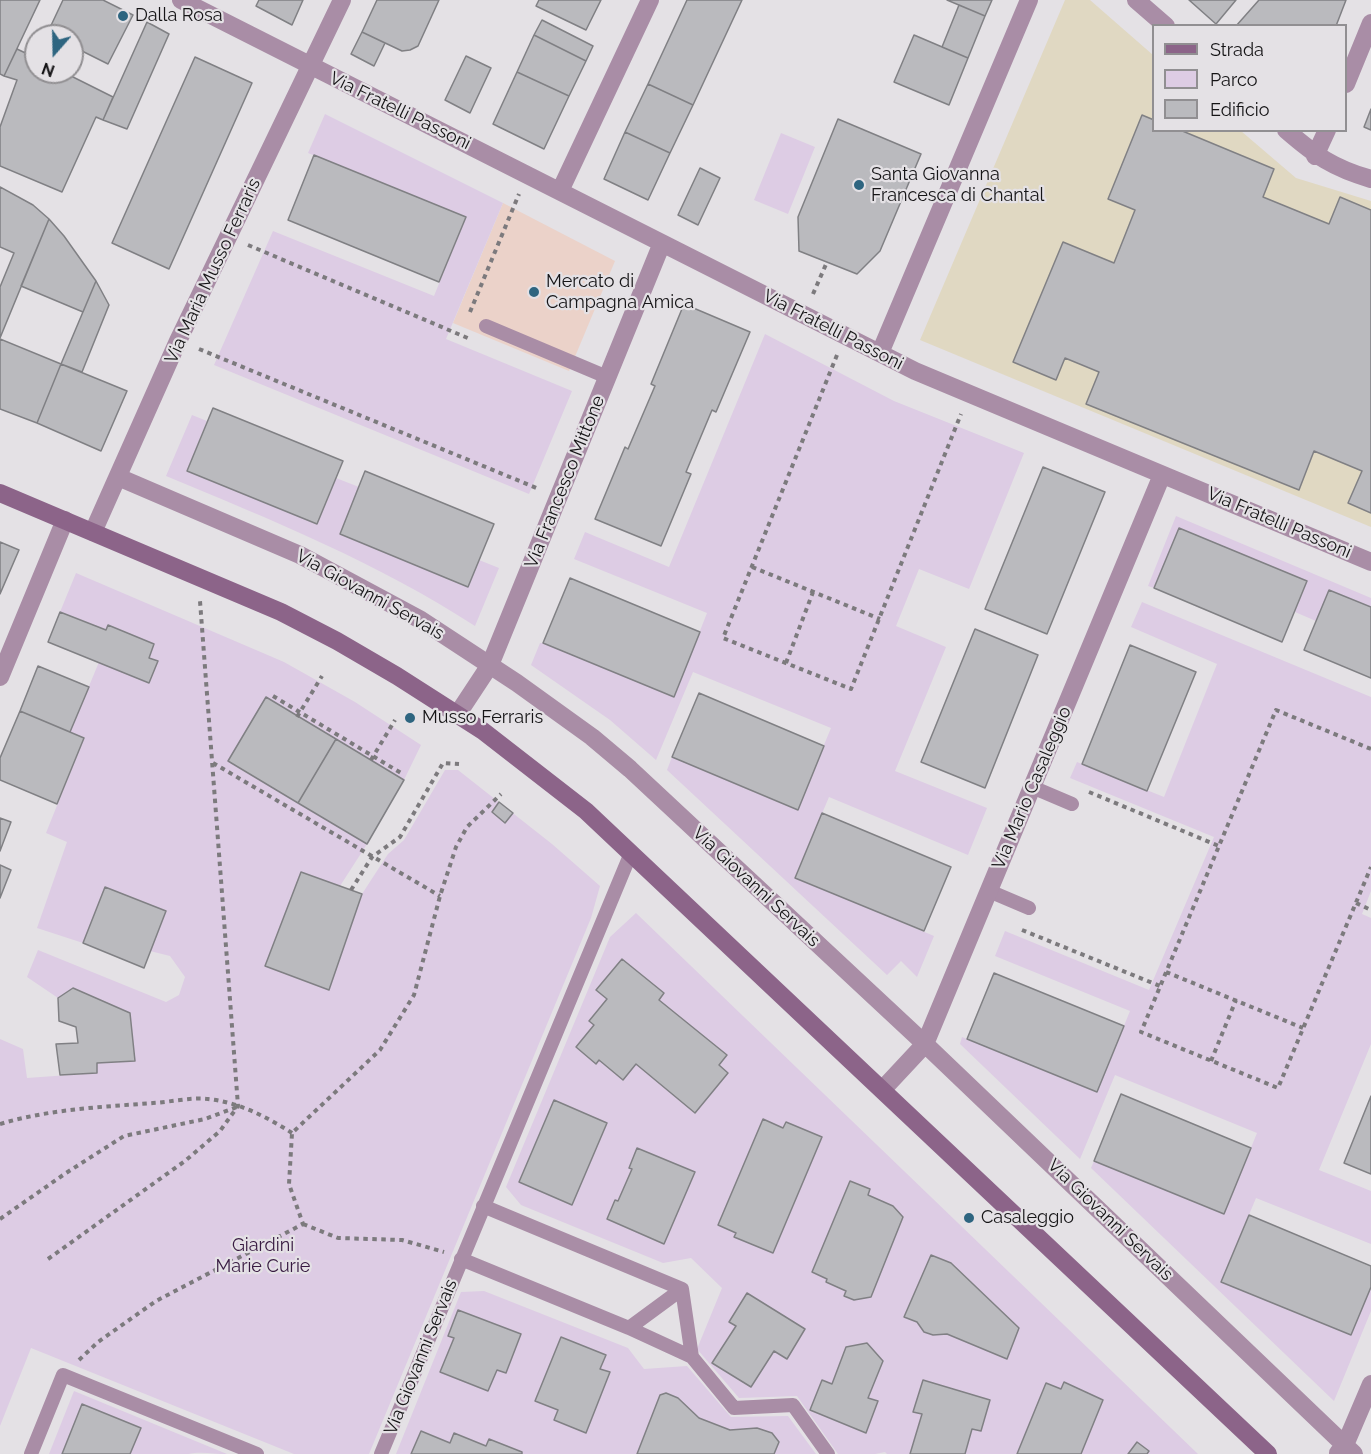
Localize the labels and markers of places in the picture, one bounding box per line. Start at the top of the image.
place label: Dalla Rosa [135,5,222,27]
marker: Dalla Rosa [116,9,130,23]
place label: Santa Giovanna Francesca di Chantal [871,164,1044,207]
marker: Santa Giovanna Francesca di Chantal [852,178,866,192]
place label: Mercato di Campagna Amica [546,271,694,314]
marker: Mercato di Campagna Amica [527,285,541,299]
place label: Musso Ferraris [422,707,543,729]
marker: Musso Ferraris [403,711,417,725]
place label: Casaleggio [981,1207,1074,1229]
marker: Casaleggio [962,1211,976,1225]

